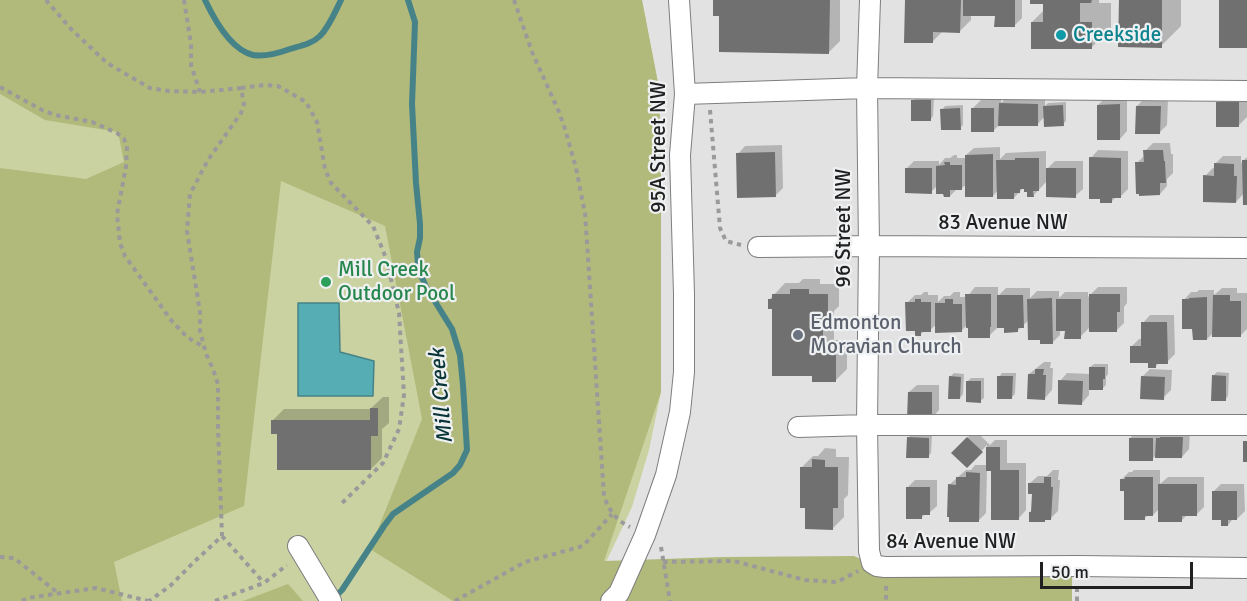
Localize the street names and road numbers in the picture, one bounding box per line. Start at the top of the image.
street label: 95A Street NW [646,81,672,213]
street label: 96 Street NW [831,169,857,287]
street label: 83 Avenue NW [938,210,1068,236]
street label: 84 Avenue NW [886,529,1016,555]

